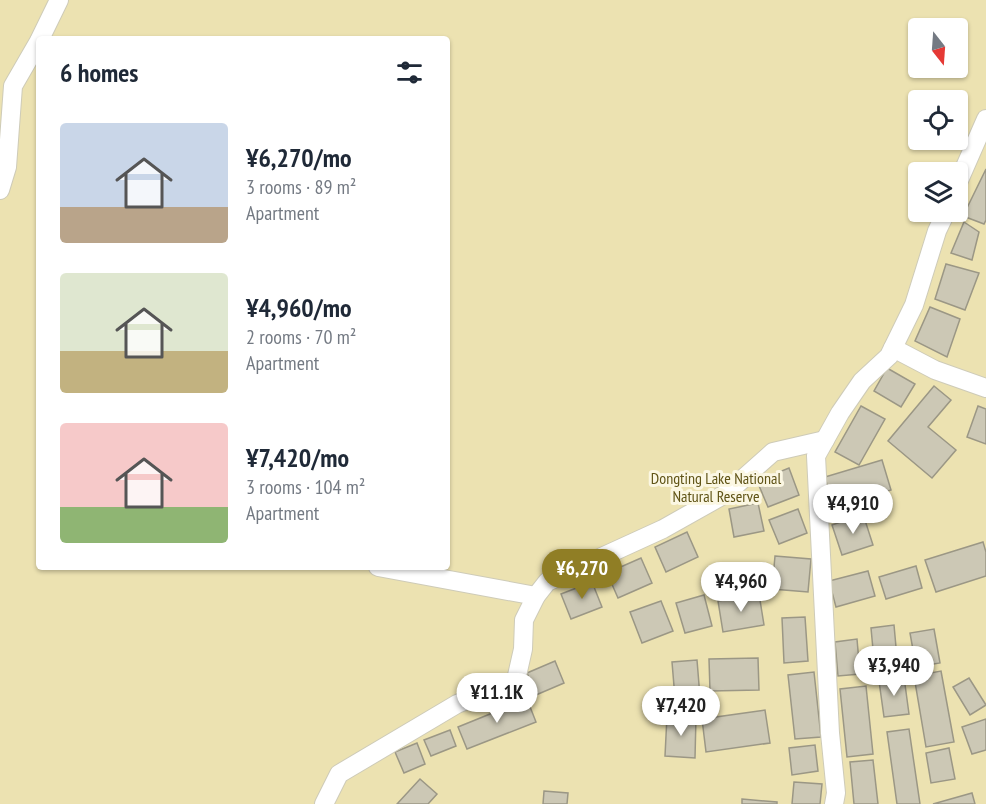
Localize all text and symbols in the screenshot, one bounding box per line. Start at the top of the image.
north arrow [908,18,968,78]
map controls [908,18,968,222]
text: 6 homes [60,56,138,89]
icon: filters [393,56,426,89]
button: locate [908,90,968,150]
text: ¥6,270/mo [246,141,352,174]
icon: home [108,147,180,219]
button: layers [908,162,968,222]
text: 3 rooms · 89 m² [246,174,356,200]
text: Apartment [246,200,319,226]
text: ¥4,960/mo [246,291,352,324]
icon: home [108,297,180,369]
text: 2 rooms · 70 m² [246,324,356,350]
text: Apartment [246,350,319,376]
text: ¥7,420/mo [246,441,349,474]
icon: home [108,447,180,519]
park label: Dongting Lake National Natural Reserve [651,468,781,506]
text: 3 rooms · 104 m² [246,474,365,500]
pin: ¥4,910 [804,484,902,535]
text: ¥4,910 [827,490,879,516]
text: Apartment [246,500,319,526]
pin: ¥6,270 [533,549,631,600]
text: ¥6,270 [556,555,608,581]
pin: ¥4,960 [692,562,790,613]
text: ¥4,960 [715,568,767,594]
pin: ¥3,940 [845,646,943,697]
text: ¥3,940 [868,652,920,678]
pin: ¥11.1K [448,673,546,724]
text: ¥11.1K [471,679,523,705]
pin: ¥7,420 [632,686,730,737]
text: ¥7,420 [656,692,706,718]

